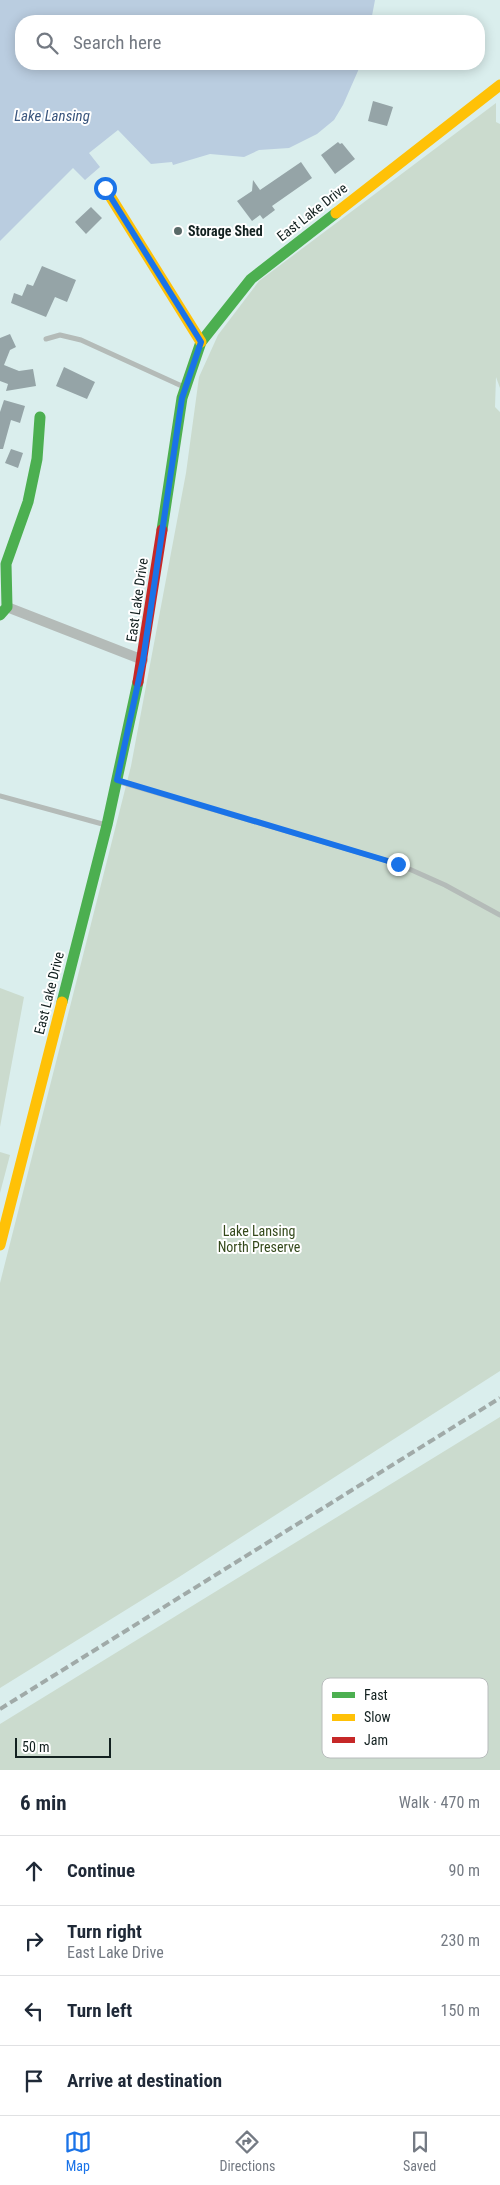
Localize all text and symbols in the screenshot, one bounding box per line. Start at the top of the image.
search box [15,15,485,70]
icon: search [33,29,61,57]
text: Search here [73,31,161,54]
water label: Lake Lansing [14,107,90,125]
route start [94,177,117,200]
street label: East Lake Drive [274,179,351,244]
place label: Storage Shed [188,223,263,239]
marker: Storage Shed [172,225,184,237]
street label: East Lake Drive [123,557,151,643]
route end [387,853,410,876]
street label: East Lake Drive [31,950,67,1036]
park label: Lake Lansing North Preserve [218,1223,301,1255]
legend [322,1678,488,1758]
text: Fast [364,1687,388,1703]
text: Slow [364,1709,391,1725]
text: Jam [364,1732,388,1748]
scale bar [15,1735,111,1758]
text: 50 m [22,1739,50,1755]
text: 6 min [20,1791,67,1815]
text: Walk · 470 m [399,1793,480,1812]
icon: ahead [20,1857,48,1885]
text: Continue [67,1859,135,1882]
text: 90 m [448,1861,480,1880]
text: Turn right [67,1920,142,1943]
icon: right [20,1927,48,1955]
text: 230 m [441,1931,480,1950]
text: East Lake Drive [67,1943,164,1962]
icon: left [20,1997,48,2025]
text: Turn left [67,1999,132,2022]
text: 150 m [441,2001,480,2020]
icon: arrive [20,2067,48,2095]
text: Arrive at destination [67,2069,222,2092]
tab: Map [64,2128,92,2174]
tab: Directions [219,2128,275,2174]
tab: Saved [403,2128,436,2174]

